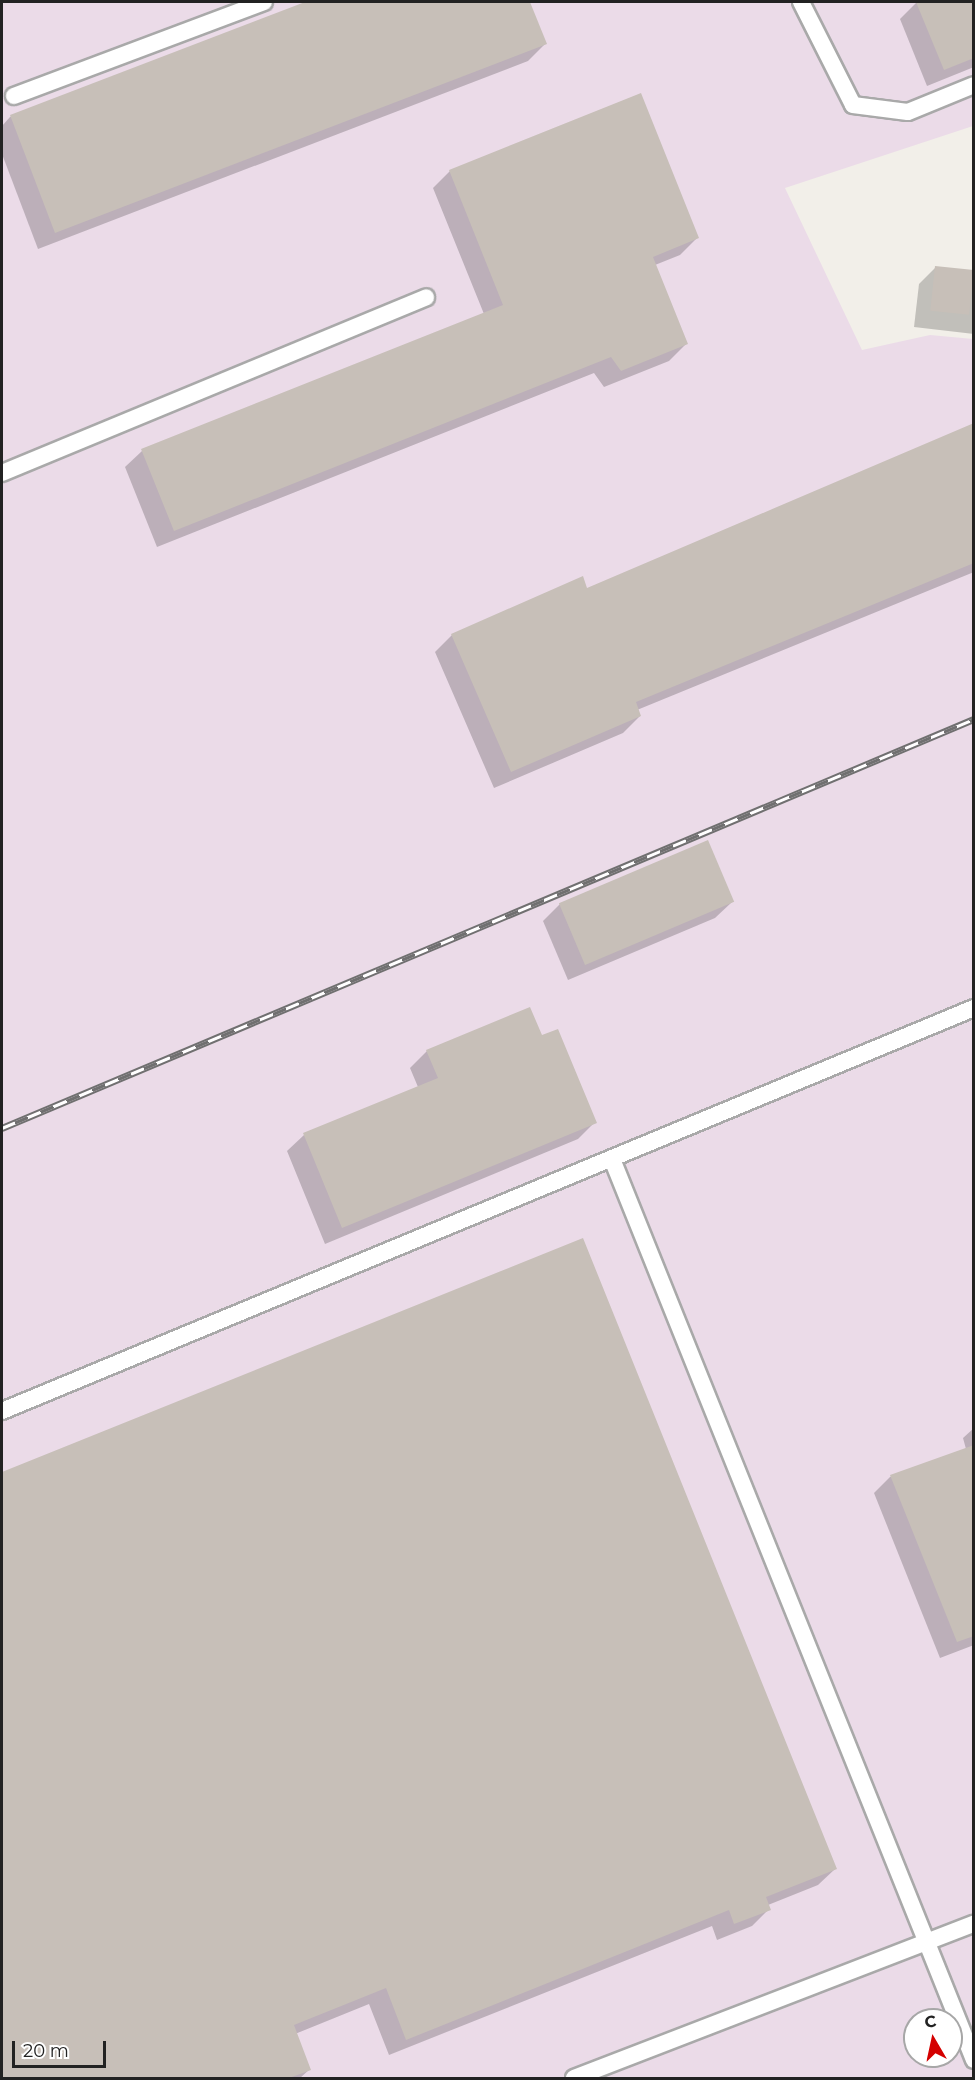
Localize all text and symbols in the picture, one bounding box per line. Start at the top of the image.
north arrow [903,2008,963,2068]
text: С [923,2011,938,2032]
scale bar [15,2029,110,2067]
text: 20 m [23,2040,69,2062]

